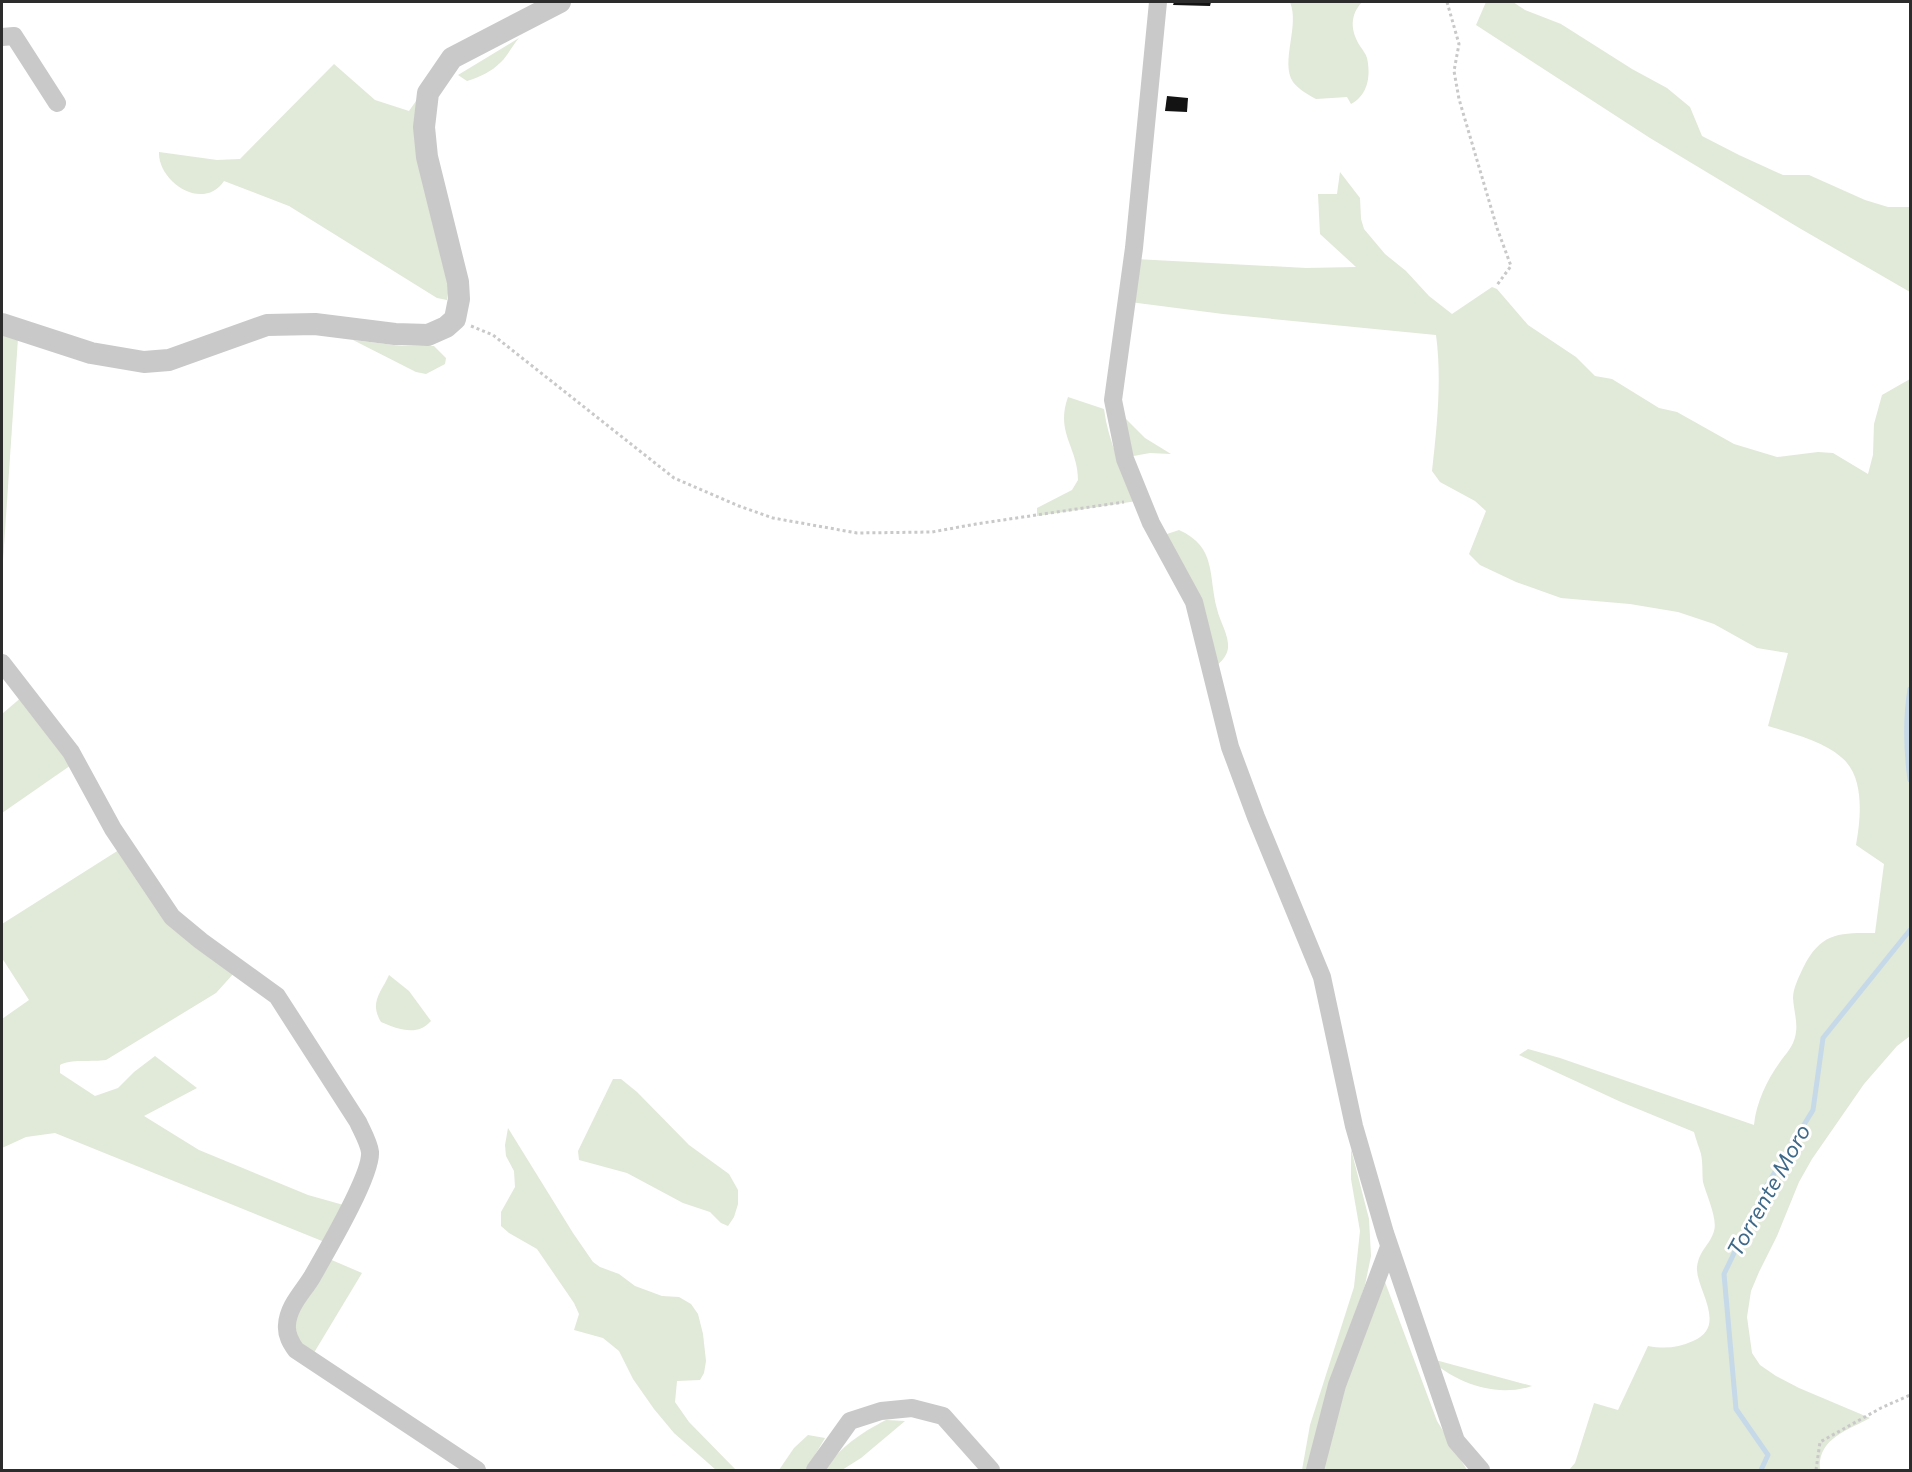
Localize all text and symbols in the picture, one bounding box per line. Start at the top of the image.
water label: Torrente Moro [1720,1119,1816,1261]

